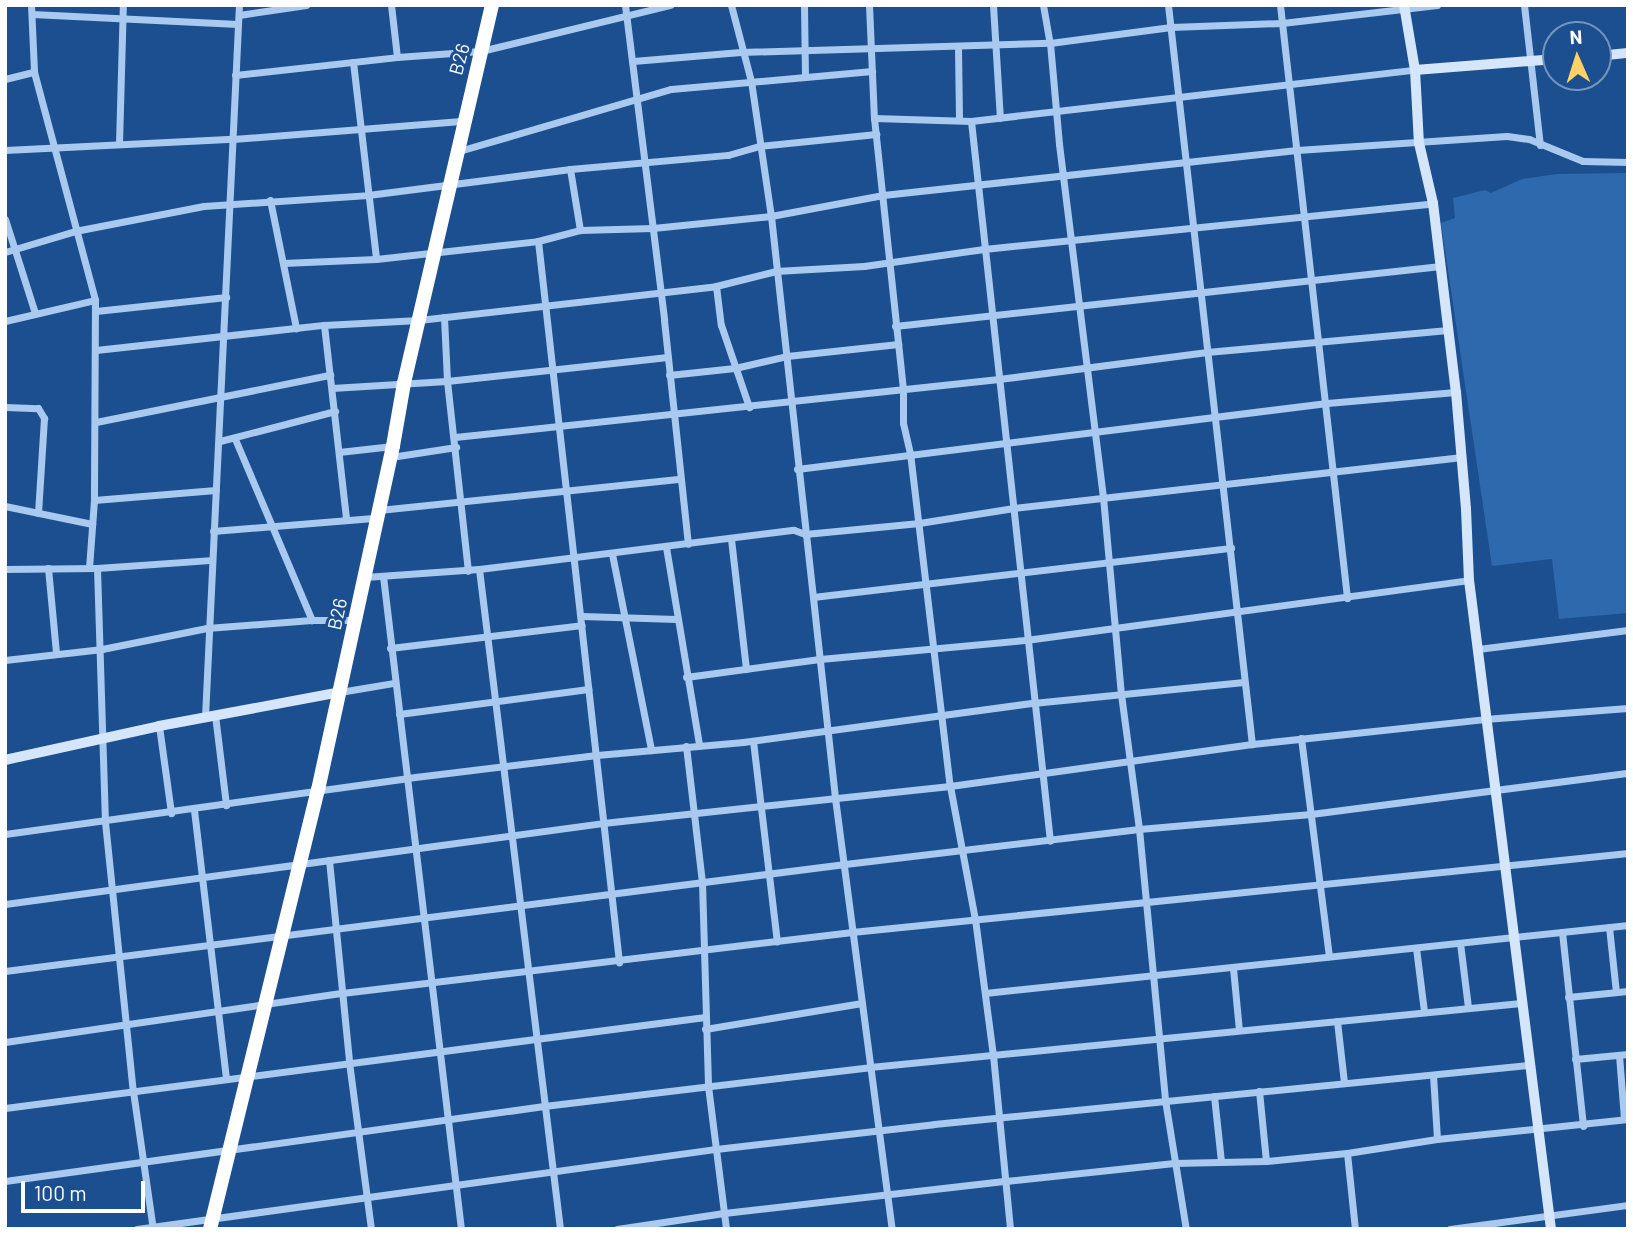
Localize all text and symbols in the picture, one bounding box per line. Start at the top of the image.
north arrow [1542,21,1612,91]
text: N [1569,25,1583,48]
street label: B26 [444,41,474,77]
street label: B26 [323,596,351,632]
scale bar [24,1168,149,1212]
text: 100 m [34,1180,87,1205]

